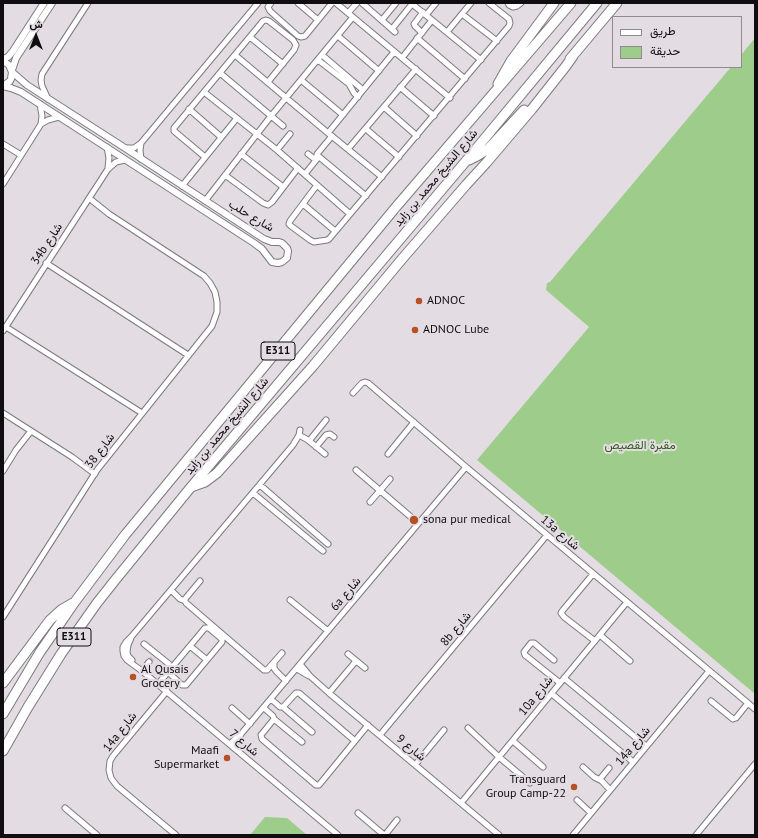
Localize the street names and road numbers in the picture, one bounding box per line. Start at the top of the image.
street label: شارع الشيخ محمد بن زايد [391,126,481,230]
street label: شارع حلب [226,197,276,235]
street label: 34b شارع [28,220,66,268]
road number: E311 [261,342,295,360]
street label: شارع الشيخ محمد بن زايد [182,374,272,478]
street label: شارع 38 [82,431,118,471]
street label: 13a شارع [538,513,582,553]
street label: 6a شارع [328,574,364,614]
street label: 8b شارع [438,609,474,649]
road number: E311 [57,628,91,646]
street label: 10a شارع [516,673,556,719]
street label: 14a شارع [100,709,140,755]
street label: 14a شارع [613,724,653,768]
street label: شارع 7 [226,727,262,759]
street label: شارع 9 [393,732,429,764]

